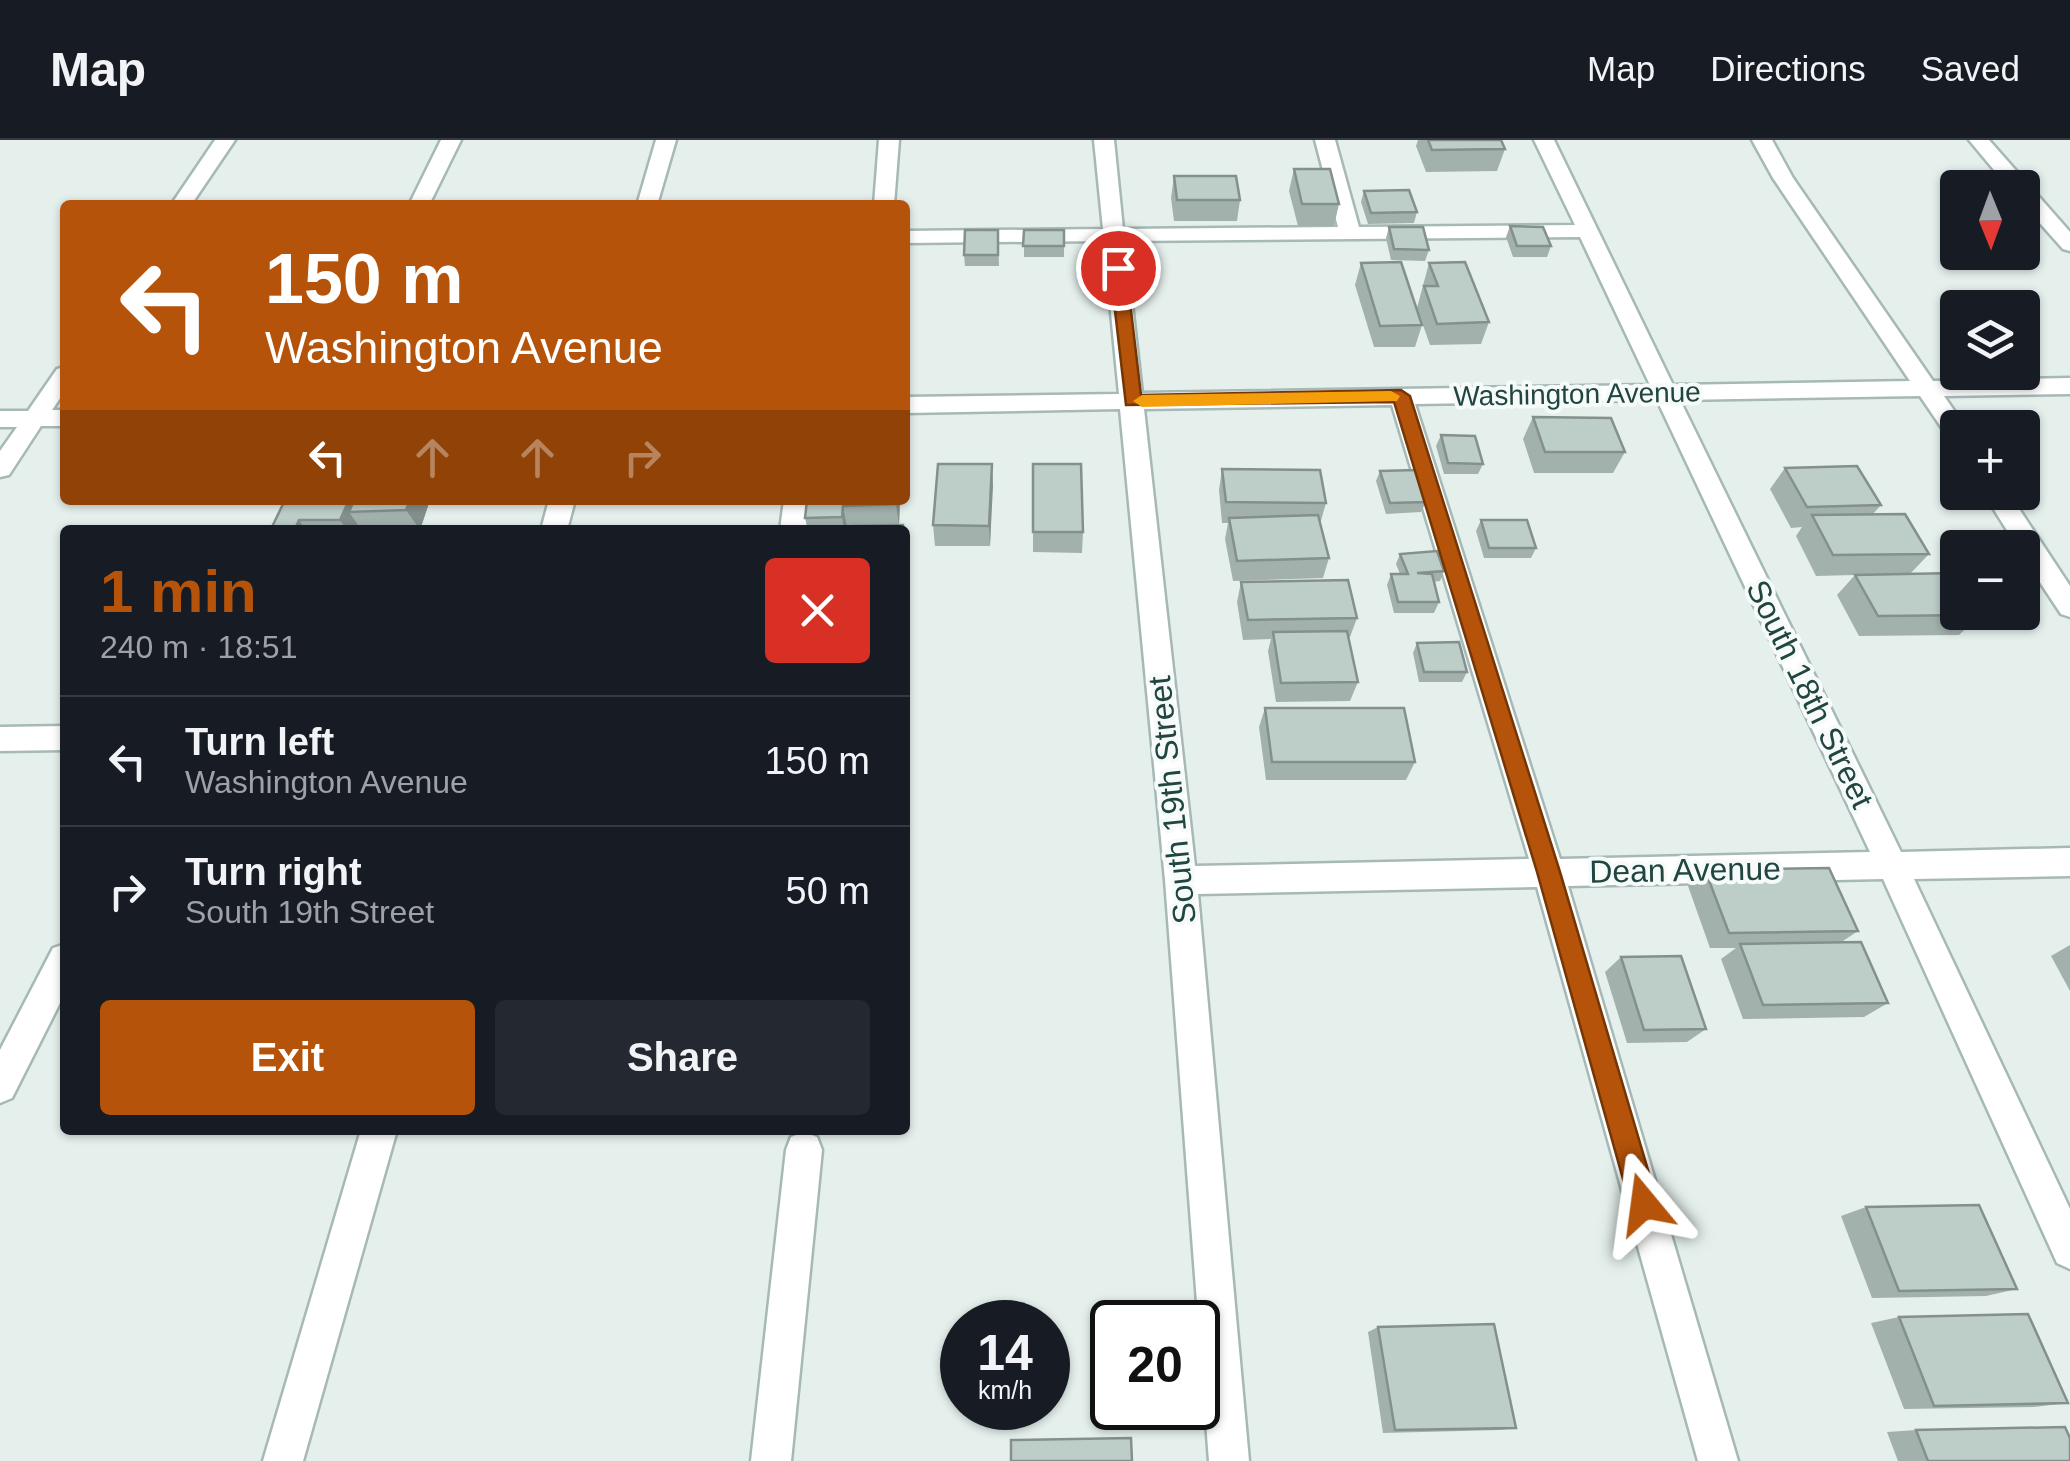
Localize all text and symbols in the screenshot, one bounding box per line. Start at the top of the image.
text: Map [50,43,146,96]
text: Map [1587,49,1655,88]
text: Directions [1710,49,1866,88]
text: Saved [1921,49,2020,88]
north arrow [1940,170,2040,270]
map controls [1940,170,2040,630]
pin [1076,226,1161,311]
icon: left [100,240,230,370]
text: 150 m [265,240,463,318]
icon: arrive [1091,241,1146,296]
button: layers [1940,290,2040,390]
text: Washington Avenue [265,322,663,373]
street label: Washington Avenue [1453,376,1701,412]
button: + [1940,410,2040,510]
icon: left [300,430,355,485]
icon: ahead [405,430,460,485]
icon: ahead [510,430,565,485]
icon: right [615,430,670,485]
button: − [1940,530,2040,630]
text: 1 min [100,558,257,625]
button: close [765,558,870,663]
street label: South 18th Street [1739,574,1881,814]
text: 240 m · 18:51 [100,629,297,665]
street label: South 19th Street [1141,674,1203,926]
text: Turn left [185,721,334,763]
icon: left [100,734,155,789]
text: 150 m [764,740,870,782]
text: Washington Avenue [185,764,468,800]
street label: Dean Avenue [1589,850,1781,890]
text: Turn right [185,851,362,893]
icon: right [100,864,155,919]
text: 50 m [786,870,870,912]
text: South 19th Street [185,894,434,930]
button: Exit [100,1000,475,1115]
button: Share [495,1000,870,1115]
position arrow [1592,1152,1696,1256]
speed limit sign: 20 [1090,1300,1220,1430]
text: 14 [977,1325,1033,1381]
text: km/h [978,1376,1032,1404]

